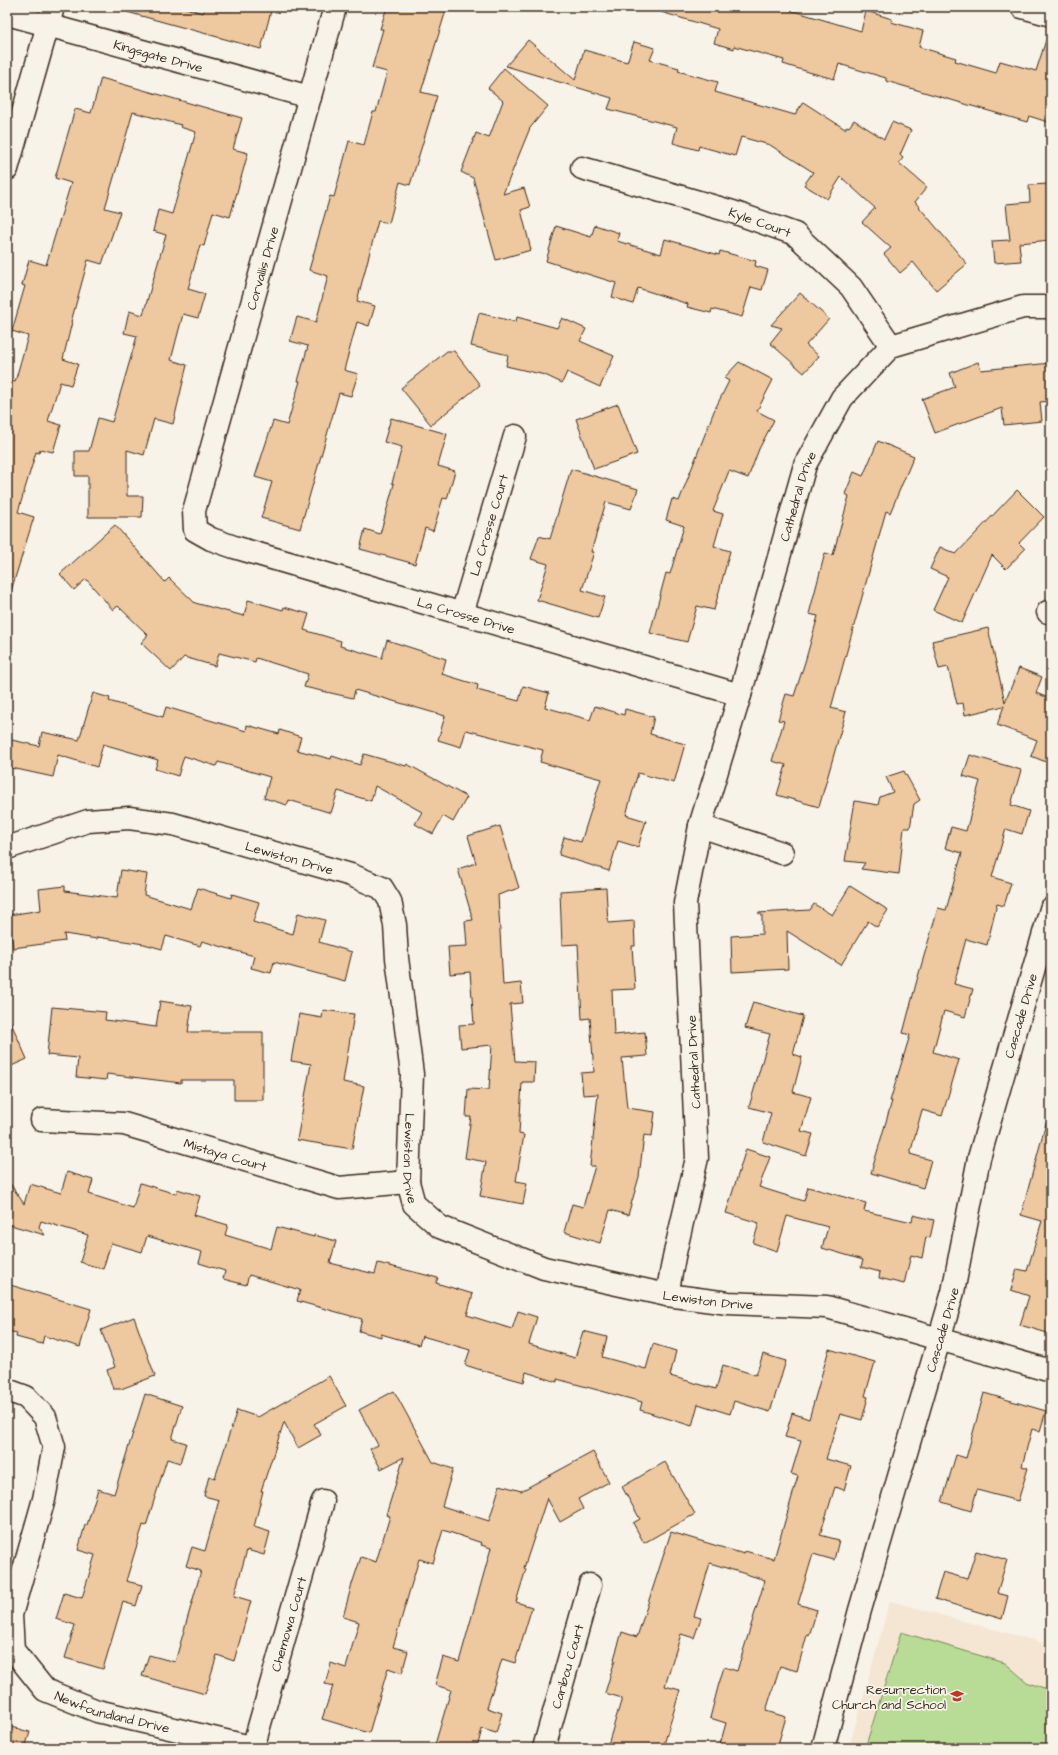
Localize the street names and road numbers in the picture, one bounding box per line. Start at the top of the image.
street label: Kingsgate Drive [111,36,205,77]
street label: Kyle Court [726,203,794,242]
street label: Corvallis Drive [242,224,283,312]
street label: Cathedral Drive [776,448,821,544]
street label: La Crosse Court [466,471,513,578]
street label: La Crosse Drive [415,593,517,639]
street label: Lewiston Drive [243,837,335,879]
street label: Cascade Drive [1000,971,1042,1060]
street label: Cathedral Drive [683,1015,705,1109]
street label: Lewiston Drive [398,1113,421,1206]
street label: Mistaya Court [182,1134,270,1176]
street label: Cascade Drive [922,1286,964,1374]
street label: Lewiston Drive [662,1287,753,1314]
street label: Chemowa Court [267,1574,311,1674]
street label: Caribou Court [548,1621,589,1711]
street label: Newfoundland Drive [52,1687,171,1738]

